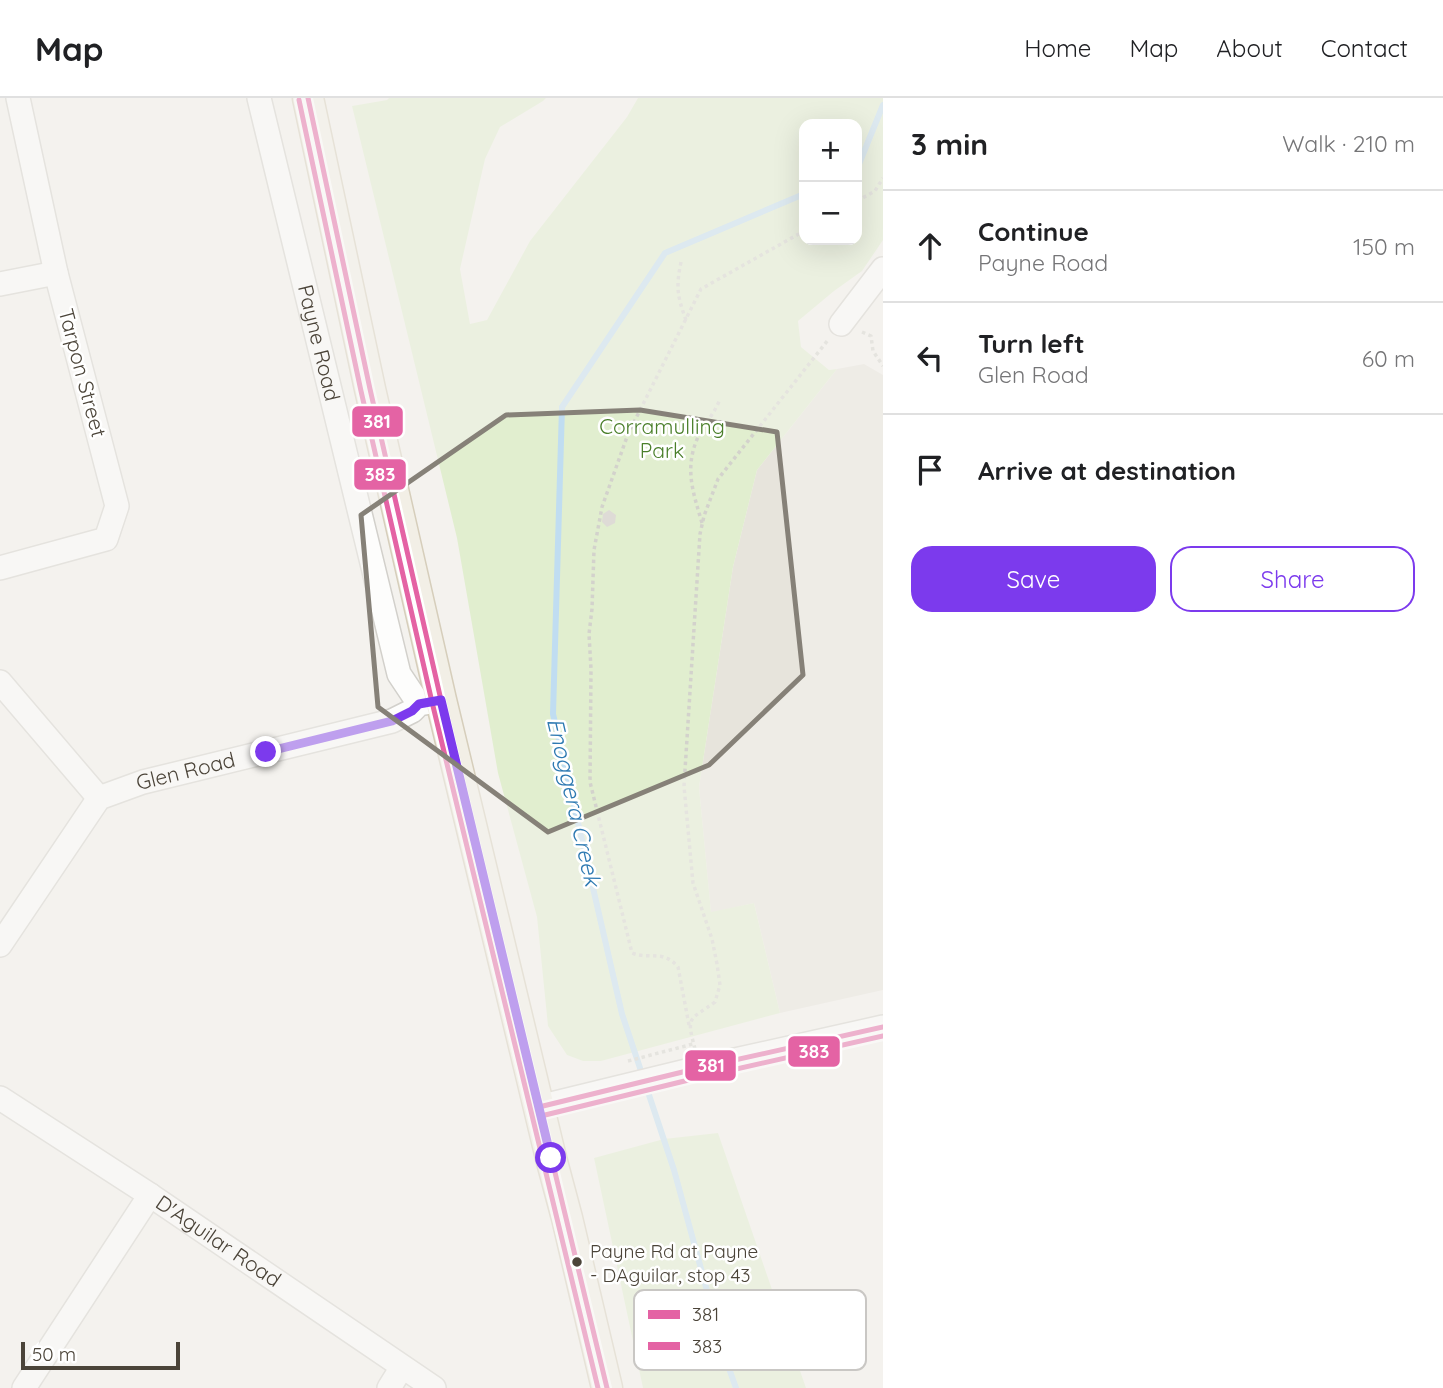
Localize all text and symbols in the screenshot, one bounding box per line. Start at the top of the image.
text: Map [35,28,103,69]
text: Home [1024,33,1091,63]
text: Map [1129,33,1178,63]
text: About [1216,33,1283,63]
text: Contact [1321,33,1408,63]
map controls [799,119,862,245]
button: + [799,119,862,182]
text: 3 min [911,125,988,163]
text: Walk · 210 m [1282,129,1415,158]
button: − [799,182,862,245]
text: Continue [978,215,1089,248]
icon: ahead [911,227,949,265]
text: 150 m [1353,232,1415,261]
text: Payne Road [978,248,1108,277]
street label: Payne Road [293,282,346,404]
street label: Tarpon Street [53,306,113,440]
text: Turn left [978,327,1085,360]
icon: left [911,339,949,377]
text: 60 m [1362,344,1415,373]
text: Glen Road [978,360,1089,389]
line badge: 381 [351,405,404,438]
text: 381 [363,409,391,433]
park label: Corramulling Park [599,413,725,463]
icon: arrive [911,451,949,489]
text: Arrive at destination [978,454,1236,487]
line badge: 383 [353,458,407,491]
text: 383 [365,462,395,486]
button: Save [911,546,1156,612]
button: Share [1170,546,1415,612]
water label: Enoggera Creek [541,715,608,891]
route end [250,736,281,767]
street label: Glen Road [133,746,238,795]
line badge: 383 [787,1035,841,1068]
text: 383 [799,1039,829,1063]
line badge: 381 [684,1049,737,1082]
text: 381 [697,1053,725,1077]
route start [535,1142,566,1173]
street label: D'Aguilar Road [151,1189,286,1292]
place label: Payne Rd at Payne - DAguilar, stop 43 [590,1239,758,1287]
marker: Payne Rd at Payne - DAguilar, stop 43 [570,1255,584,1269]
legend [634,1290,866,1370]
text: 381 [692,1302,719,1326]
text: 383 [692,1334,722,1358]
scale bar [21,1339,180,1371]
text: 50 m [32,1342,76,1366]

